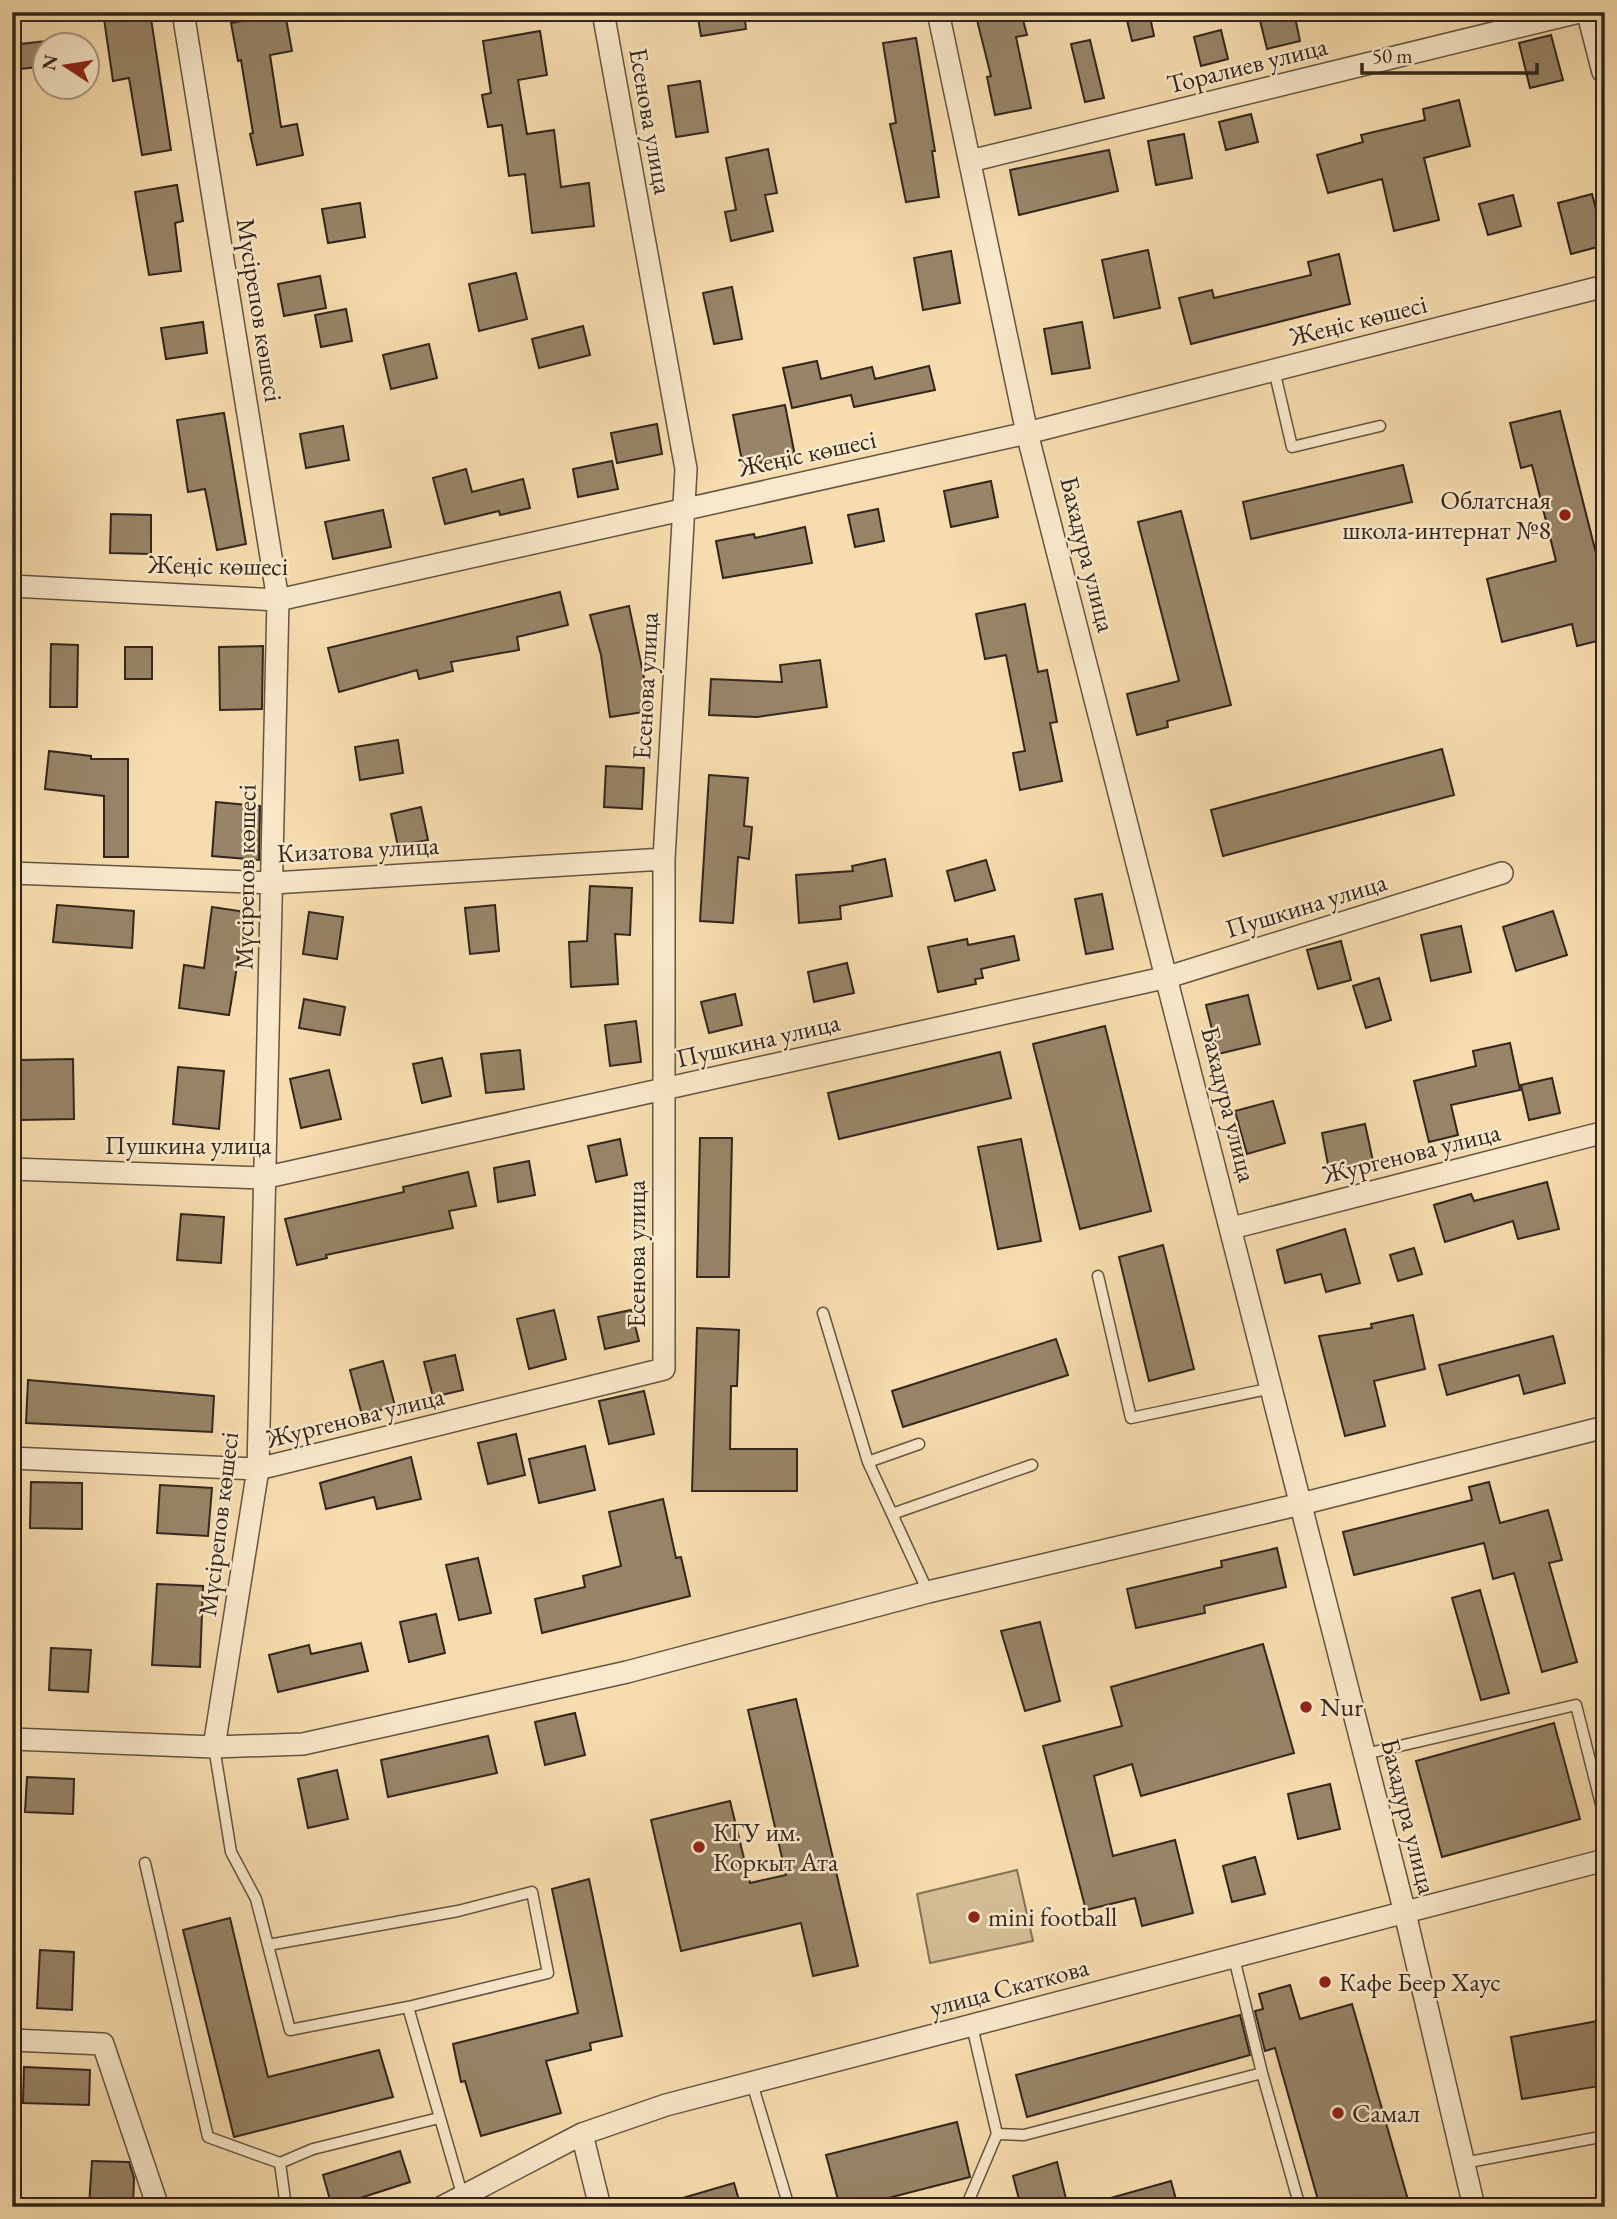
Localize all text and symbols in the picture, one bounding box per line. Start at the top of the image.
street label: Торалиев улица [1163,28,1331,101]
north arrow [32,32,102,102]
scale bar [1362,32,1536,76]
text: 50 m [1372,42,1413,69]
street label: Есенова улица [621,45,681,197]
text: N [36,52,64,73]
street label: Мүсірепов көшесі [229,216,291,404]
street label: Жеңіс көшесі [1285,287,1430,354]
street label: Жеңіс көшесі [734,422,879,484]
street label: Бахадура улица [1052,473,1124,636]
place label: Облатсная школа-интернат №8 [1343,483,1551,547]
marker: Облатсная школа-интернат №8 [1557,507,1573,523]
street label: Жеңіс көшесі [146,547,289,583]
street label: Есенова улица [624,611,666,761]
street label: Мүсірепов көшесі [226,784,264,970]
street label: Кизатова улица [276,828,440,870]
street label: Пушкина улица [1221,864,1391,946]
street label: Пушкина улица [673,1005,844,1075]
street label: Бахадура улица [1193,1023,1265,1186]
street label: Жургенова улица [1317,1114,1504,1192]
street label: Пушкина улица [105,1128,272,1162]
street label: Есенова улица [619,1179,653,1328]
street label: Жургенова улица [261,1378,448,1456]
street label: Мүсірепов көшесі [190,1430,246,1618]
place label: Nur [1320,1690,1363,1724]
marker: Nur [1298,1699,1314,1715]
street label: Бахадура улица [1373,1735,1445,1898]
place label: КГУ им. Коркыт Ата [713,1815,839,1879]
marker: КГУ им. Коркыт Ата [691,1839,707,1855]
place label: mini football [988,1900,1117,1934]
marker: mini football [966,1909,982,1925]
street label: улица Скаткова [926,1949,1093,2025]
place label: Кафе Беер Хаус [1339,1965,1501,1999]
marker: Кафе Беер Хаус [1317,1974,1333,1990]
place label: Самал [1352,2096,1420,2130]
marker: Самал [1330,2105,1346,2121]

